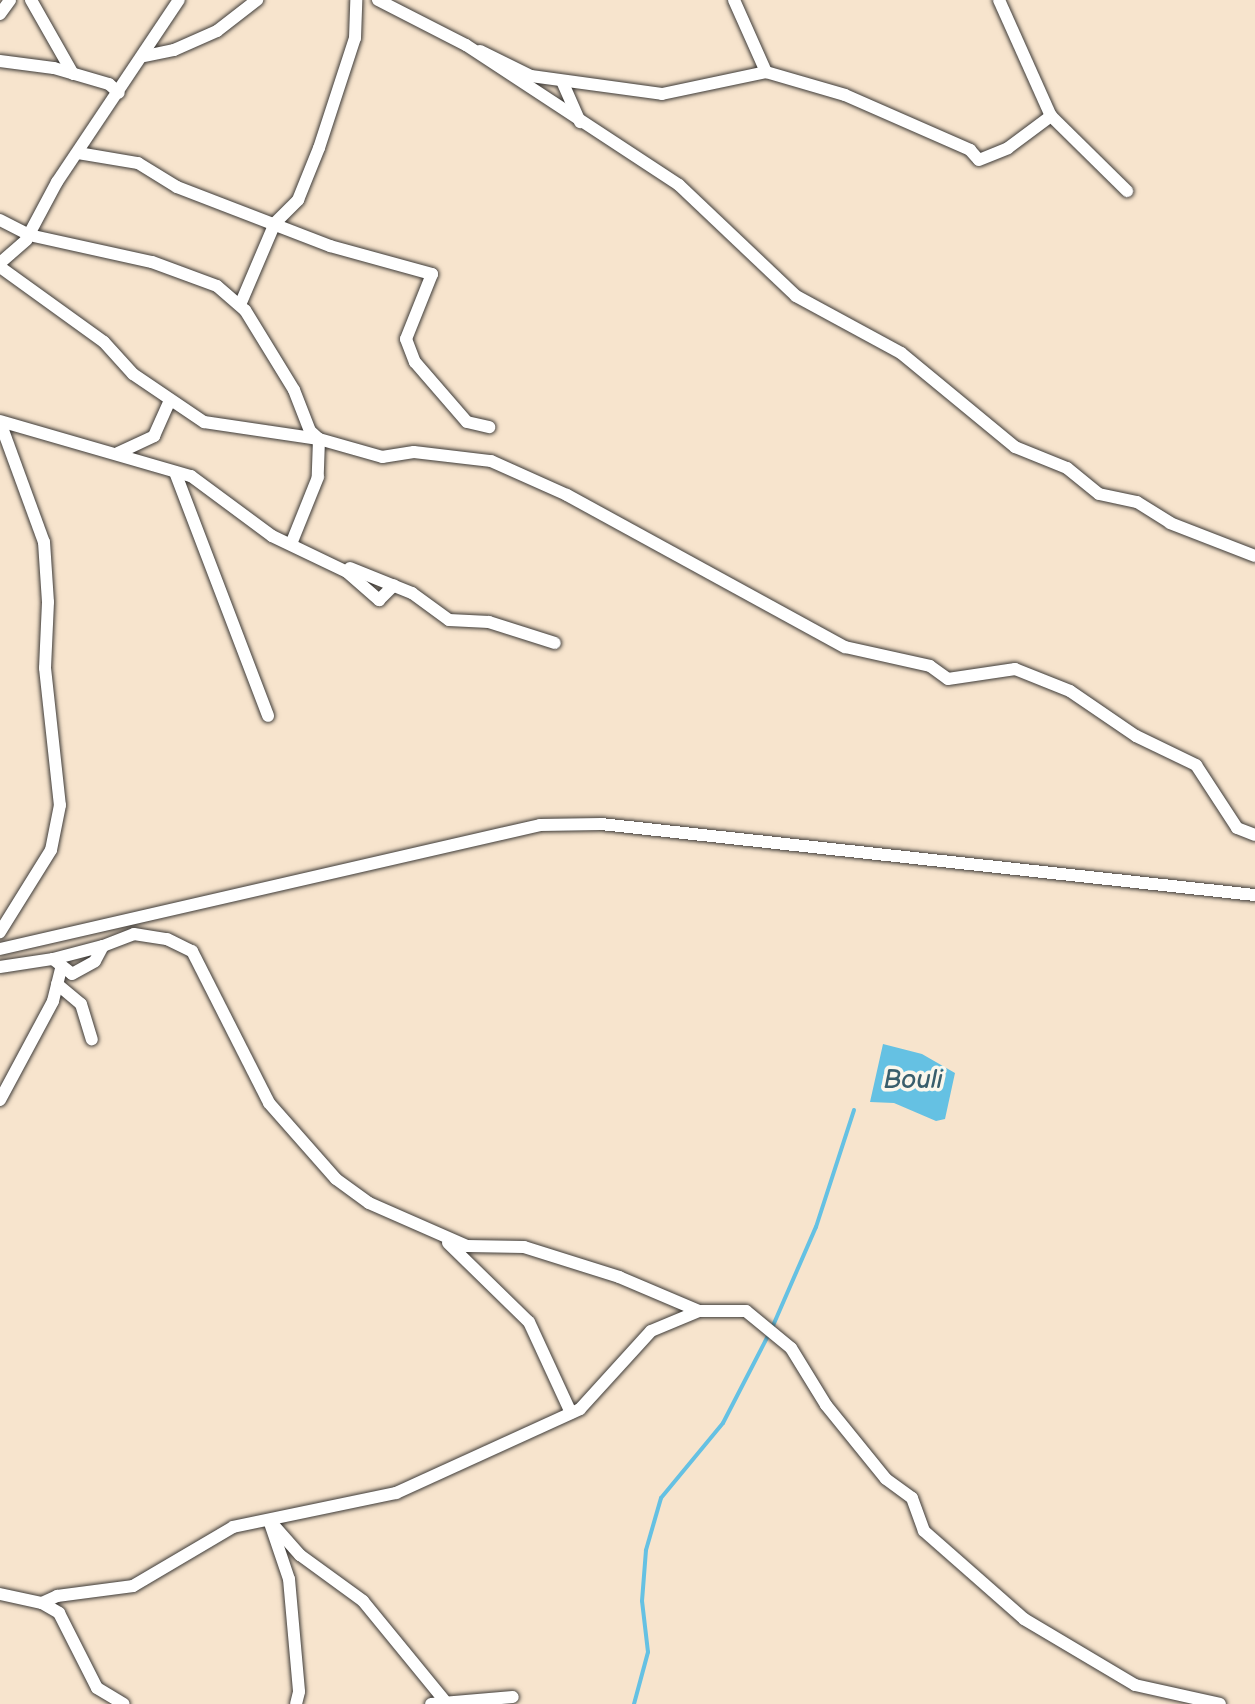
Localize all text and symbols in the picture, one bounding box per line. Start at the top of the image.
water label: Bouli [883,1065,943,1097]

